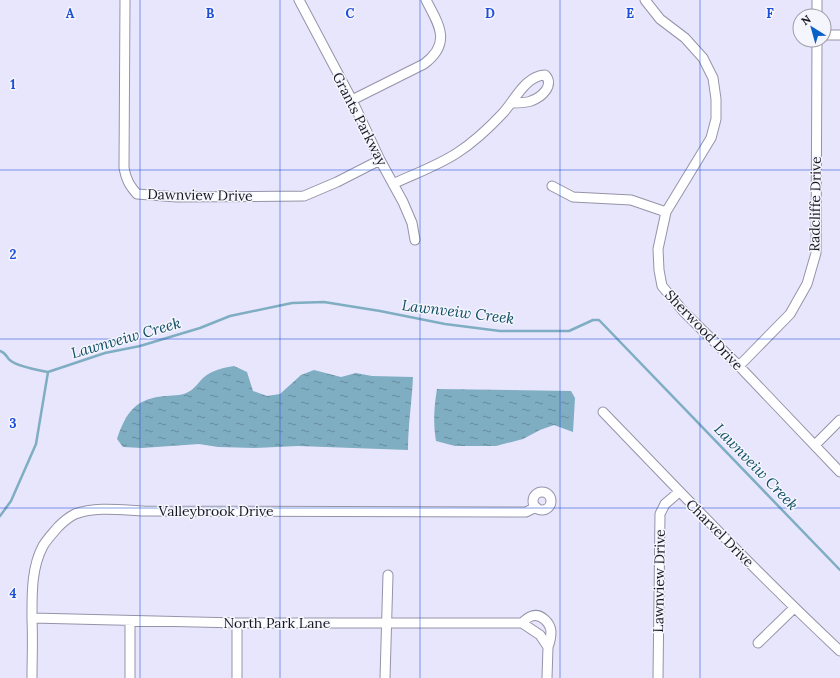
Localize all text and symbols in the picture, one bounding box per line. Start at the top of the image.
text: A [66,5,75,22]
text: B [206,5,215,22]
text: C [346,5,355,22]
text: D [485,5,495,22]
text: E [626,5,634,22]
text: F [766,5,774,22]
north arrow [792,8,832,48]
text: N [798,12,814,28]
street label: Grants Parkway [329,69,392,169]
text: 1 [10,76,16,93]
street label: Radcliffe Drive [805,156,825,252]
street label: Dawnview Drive [147,185,253,205]
text: 2 [10,246,17,263]
street label: Sherwood Drive [661,286,747,374]
water label: Lawnveiw Creek [401,295,516,328]
water label: Lawnveiw Creek [69,313,183,362]
text: 3 [9,415,17,432]
water label: Lawnveiw Creek [710,419,803,514]
street label: Charvel Drive [682,495,758,571]
street label: Valleybrook Drive [157,502,274,520]
street label: Lawnview Drive [649,529,669,633]
text: 4 [9,585,17,602]
street label: North Park Lane [224,614,331,632]

